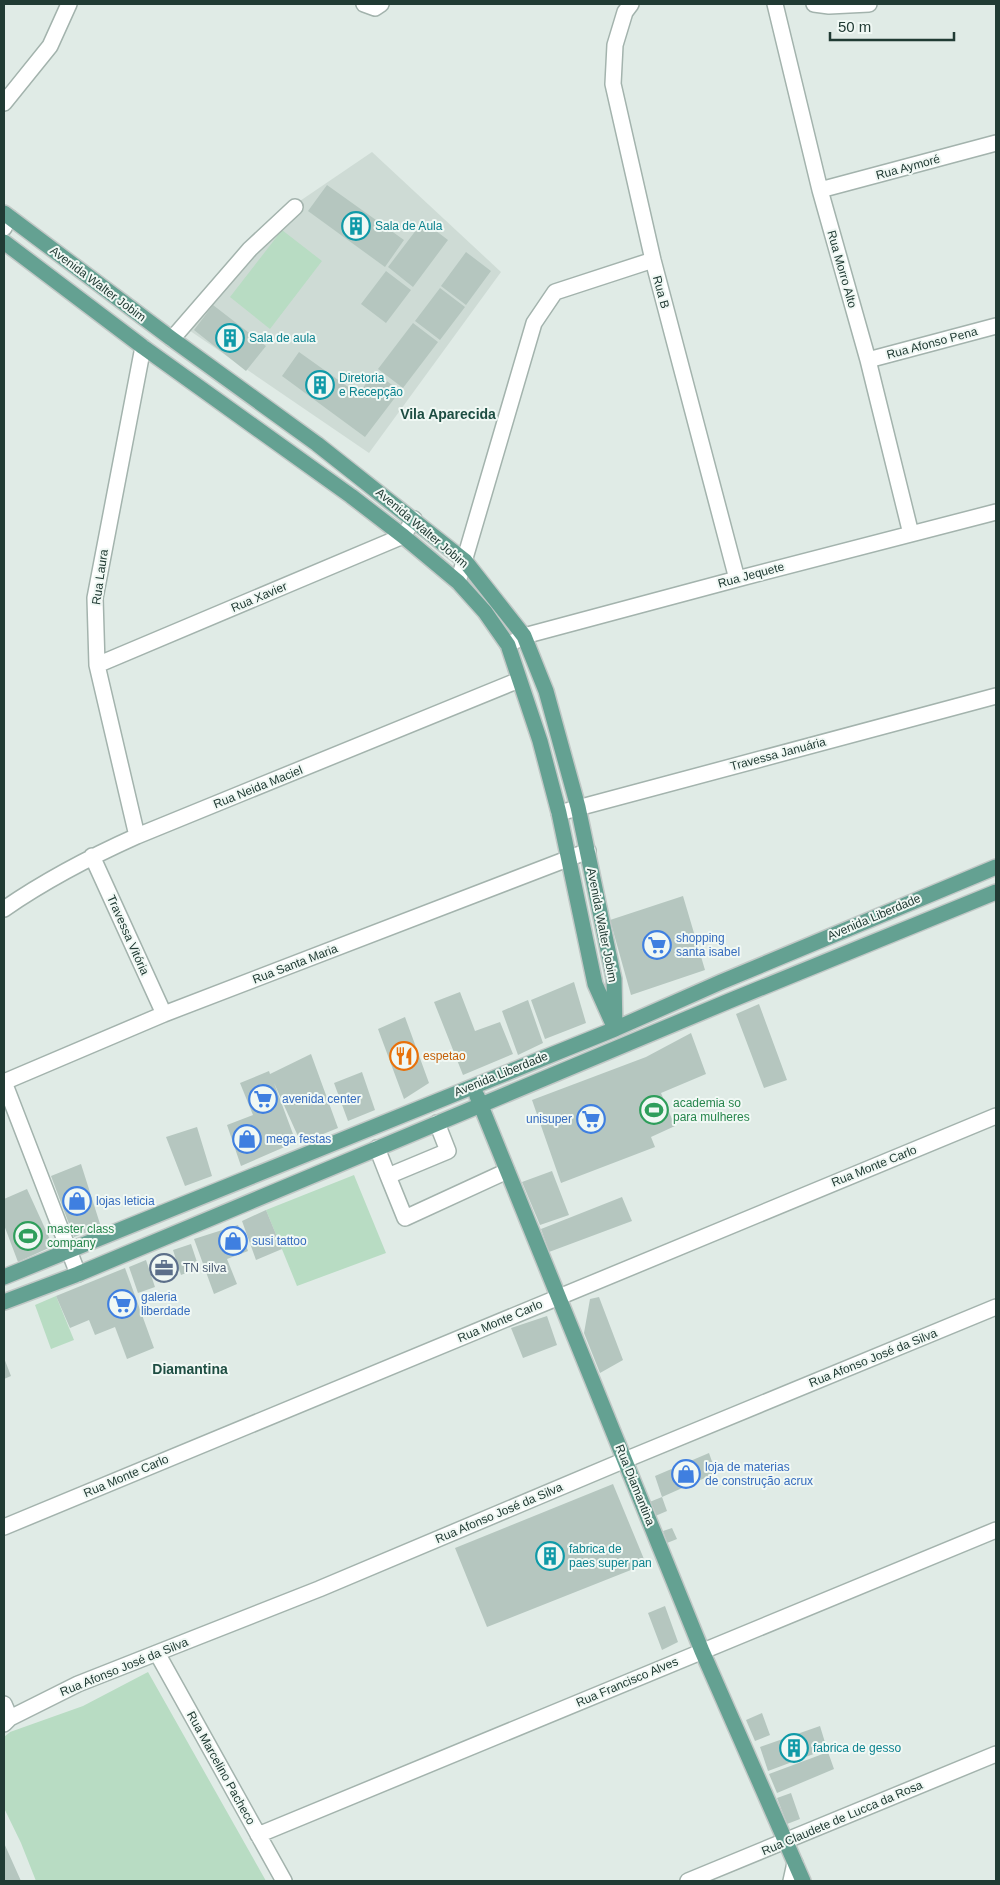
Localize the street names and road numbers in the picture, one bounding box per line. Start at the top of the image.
street label: Rua Aymoré [874,152,942,182]
street label: Rua Morro Alto [824,229,860,310]
street label: Avenida Walter Jobim [47,243,149,325]
street label: Rua B [650,274,672,310]
street label: Rua Afonso Pena [885,324,979,362]
street label: Avenida Walter Jobim [373,485,471,571]
street label: Rua Laura [89,548,111,606]
street label: Rua Jequete [716,559,786,591]
street label: Rua Xavier [229,579,289,615]
street label: Travessa Januária [729,734,828,773]
street label: Rua Neida Maciel [211,763,305,811]
street label: Avenida Walter Jobim [584,867,620,983]
street label: Avenida Liberdade [825,891,923,943]
street label: Travessa Vitória [104,893,152,977]
street label: Rua Santa Maria [250,941,340,987]
street label: Avenida Liberdade [452,1049,550,1099]
street label: Rua Monte Carlo [829,1142,919,1189]
street label: Rua Monte Carlo [456,1297,545,1345]
street label: Rua Afonso José da Silva [807,1326,939,1390]
street label: Rua Diamantina [612,1442,658,1528]
street label: Rua Monte Carlo [82,1452,171,1500]
street label: Rua Afonso José da Silva [433,1480,565,1546]
street label: Rua Afonso José da Silva [58,1635,190,1699]
street label: Rua Francisco Alves [574,1654,680,1710]
street label: Rua Marcelino Pacheco [184,1709,258,1827]
street label: Rua Claudete de Lucca da Rosa [759,1778,925,1858]

